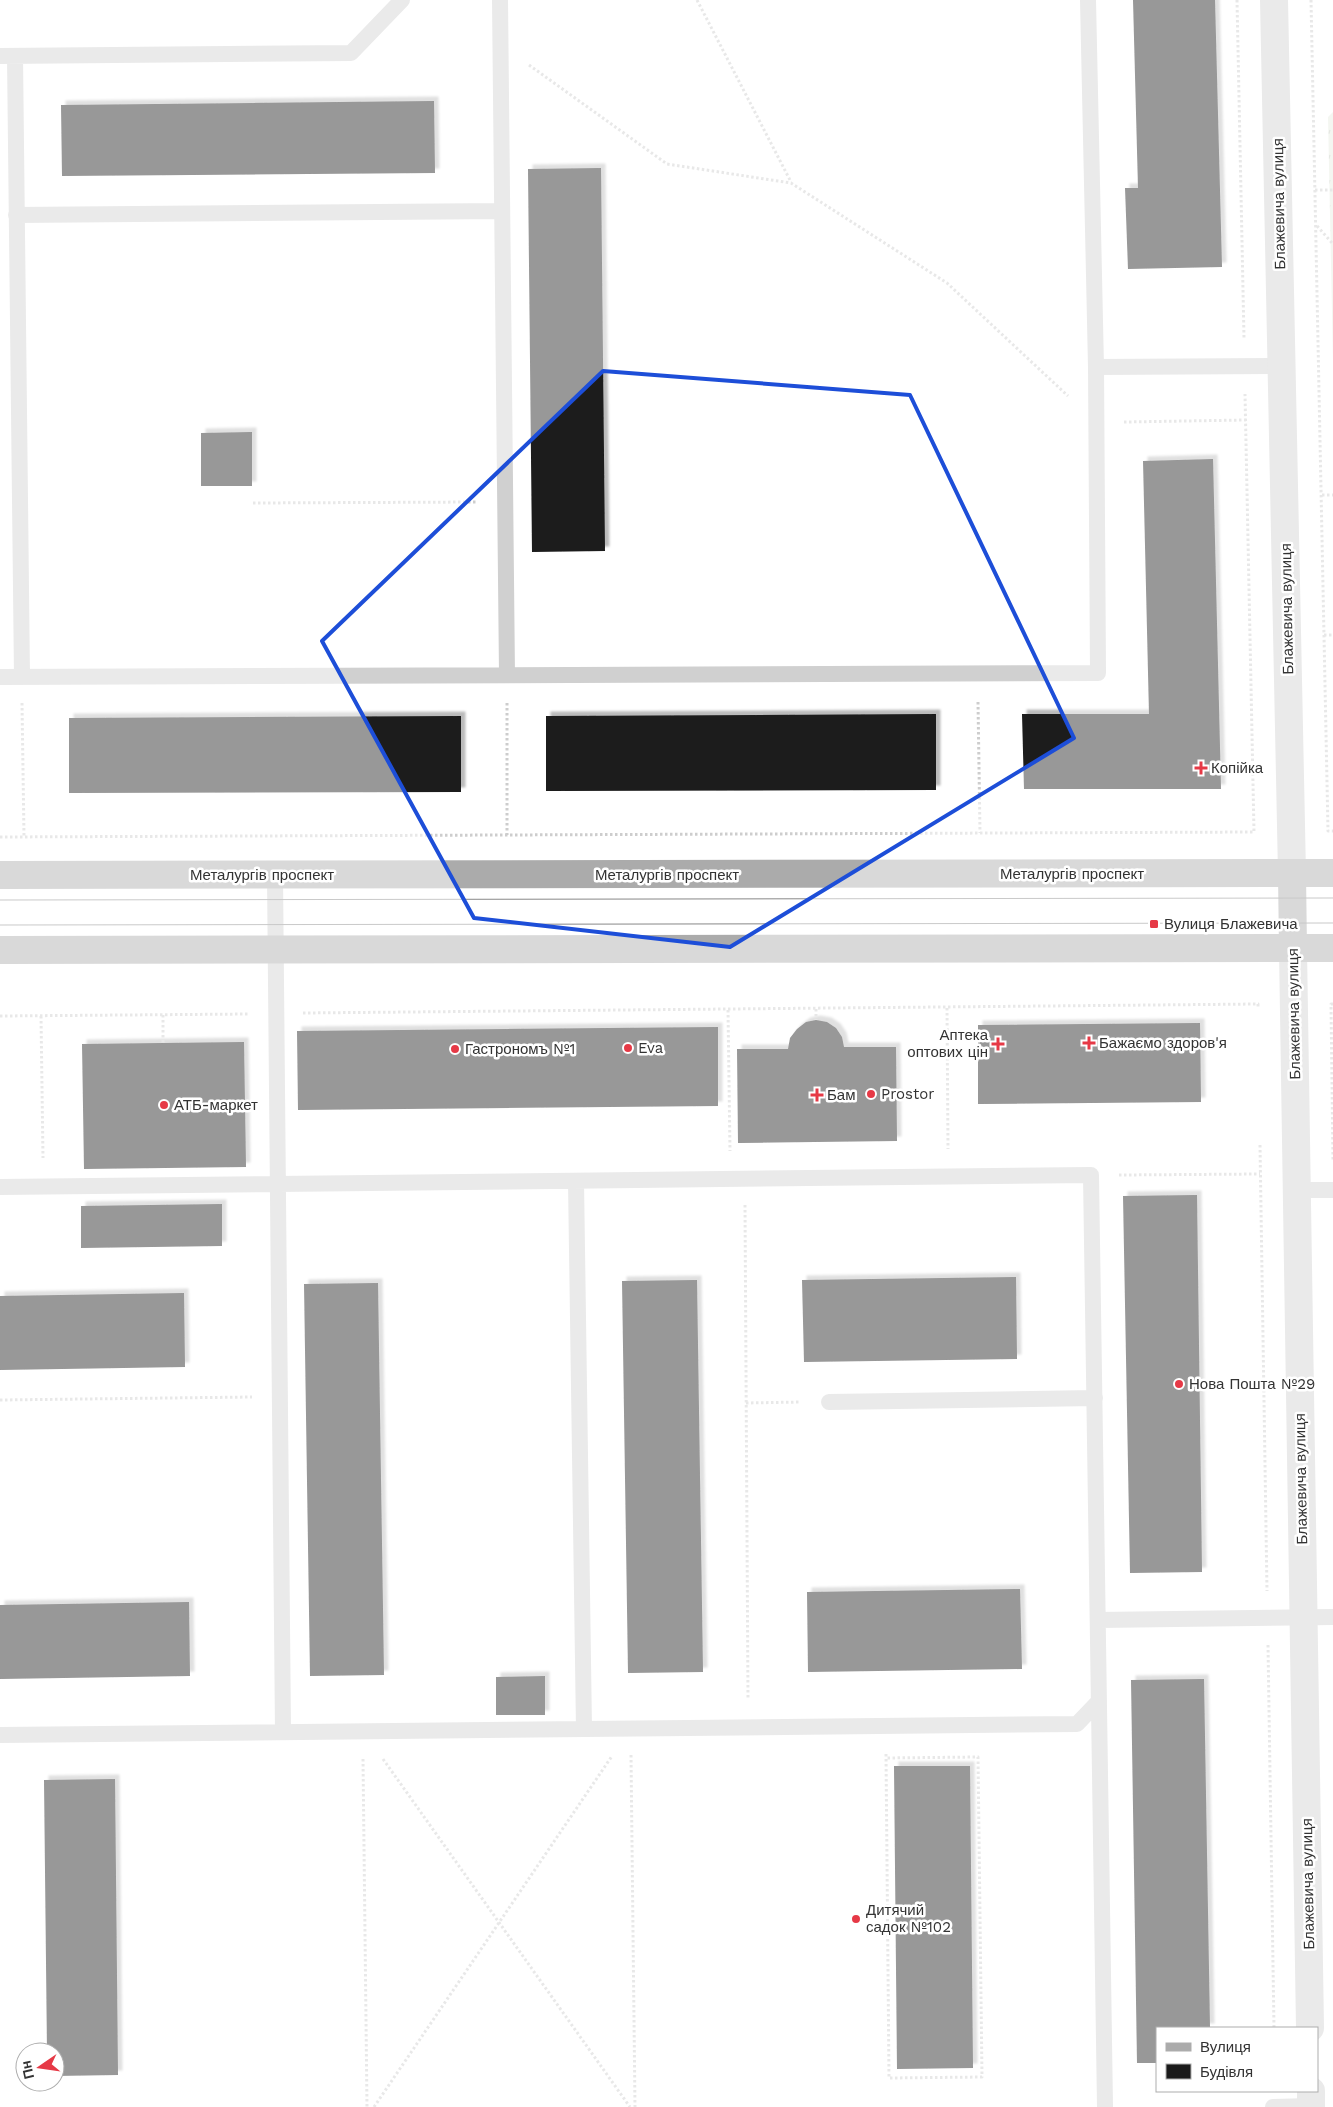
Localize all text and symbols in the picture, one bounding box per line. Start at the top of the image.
street label: Блажевича вулиця [1269,138,1289,270]
street label: Блажевича вулиця [1277,543,1297,675]
place label: Копійка [1211,759,1264,777]
marker: Копійка [1195,762,1207,774]
street label: Металургів проспект [1000,865,1144,883]
street label: Металургів проспект [190,866,334,884]
street label: Металургів проспект [595,866,739,884]
place label: Вулиця Блажевича [1164,915,1298,933]
marker: Вулиця Блажевича [1148,918,1160,930]
street label: Блажевича вулиця [1284,948,1304,1080]
place label: Аптека оптових цін [907,1026,989,1061]
place label: Бажаємо здоров'я [1099,1034,1227,1052]
marker: Бажаємо здоров'я [1083,1037,1095,1049]
marker: Аптека оптових цін [992,1038,1004,1050]
place label: Eva [638,1039,664,1057]
place label: Гастрономъ №1 [465,1040,575,1058]
marker: Eva [622,1042,634,1054]
marker: Гастрономъ №1 [449,1043,461,1055]
place label: Prostor [881,1085,934,1103]
place label: Бам [827,1086,856,1104]
marker: Prostor [865,1088,877,1100]
marker: Бам [811,1089,823,1101]
place label: АТБ-маркет [174,1096,258,1114]
marker: АТБ-маркет [158,1099,170,1111]
place label: Нова Пошта №29 [1189,1375,1315,1393]
marker: Нова Пошта №29 [1173,1378,1185,1390]
street label: Блажевича вулиця [1291,1413,1311,1545]
street label: Блажевича вулиця [1298,1818,1318,1950]
place label: Дитячий садок №102 [866,1901,951,1936]
marker: Дитячий садок №102 [850,1913,862,1925]
legend [1156,2027,1318,2092]
text: Вулиця [1200,2038,1251,2056]
north arrow [15,2042,65,2092]
text: Пн [17,2059,37,2081]
text: Будівля [1200,2063,1253,2081]

